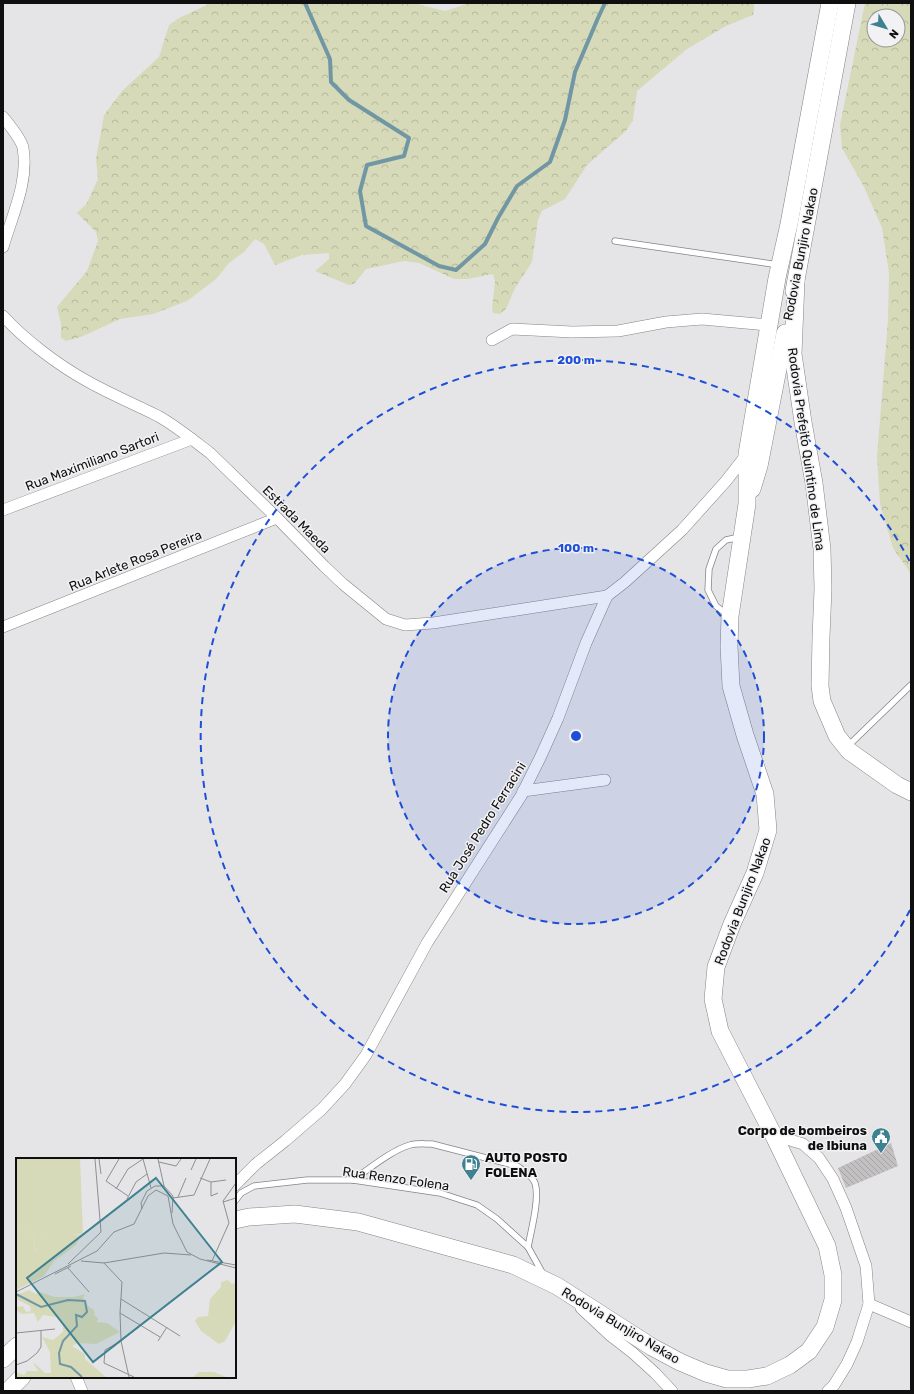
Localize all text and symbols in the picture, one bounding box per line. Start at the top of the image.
north arrow [866,8,906,48]
text: N [886,27,901,41]
street label: Rodovia Bunjiro Nakao [780,186,821,322]
street label: Rodovia Prefeito Quintino de Lima [785,347,828,551]
text: 200 m [557,353,595,367]
street label: Rua Maximiliano Sartori [23,429,161,494]
street label: Estrada Maeda [260,482,334,556]
street label: Rua Arlete Rosa Pereira [67,527,204,594]
text: 100 m [558,541,594,555]
centre of rings [569,729,583,743]
street label: Rua José Pedro Ferracini [436,759,529,895]
street label: Rodovia Bunjiro Nakao [711,835,774,967]
place label: Corpo de bombeiros de Ibiuna [738,1123,867,1153]
public building icon: Corpo de bombeiros de Ibiuna [870,1126,892,1154]
place label: AUTO POSTO FOLENA [485,1150,567,1180]
fuel station icon: AUTO POSTO FOLENA [460,1153,482,1181]
inset map [16,1158,236,1378]
street label: Rua Renzo Folena [341,1164,450,1193]
street label: Rodovia Bunjiro Nakao [559,1284,683,1367]

